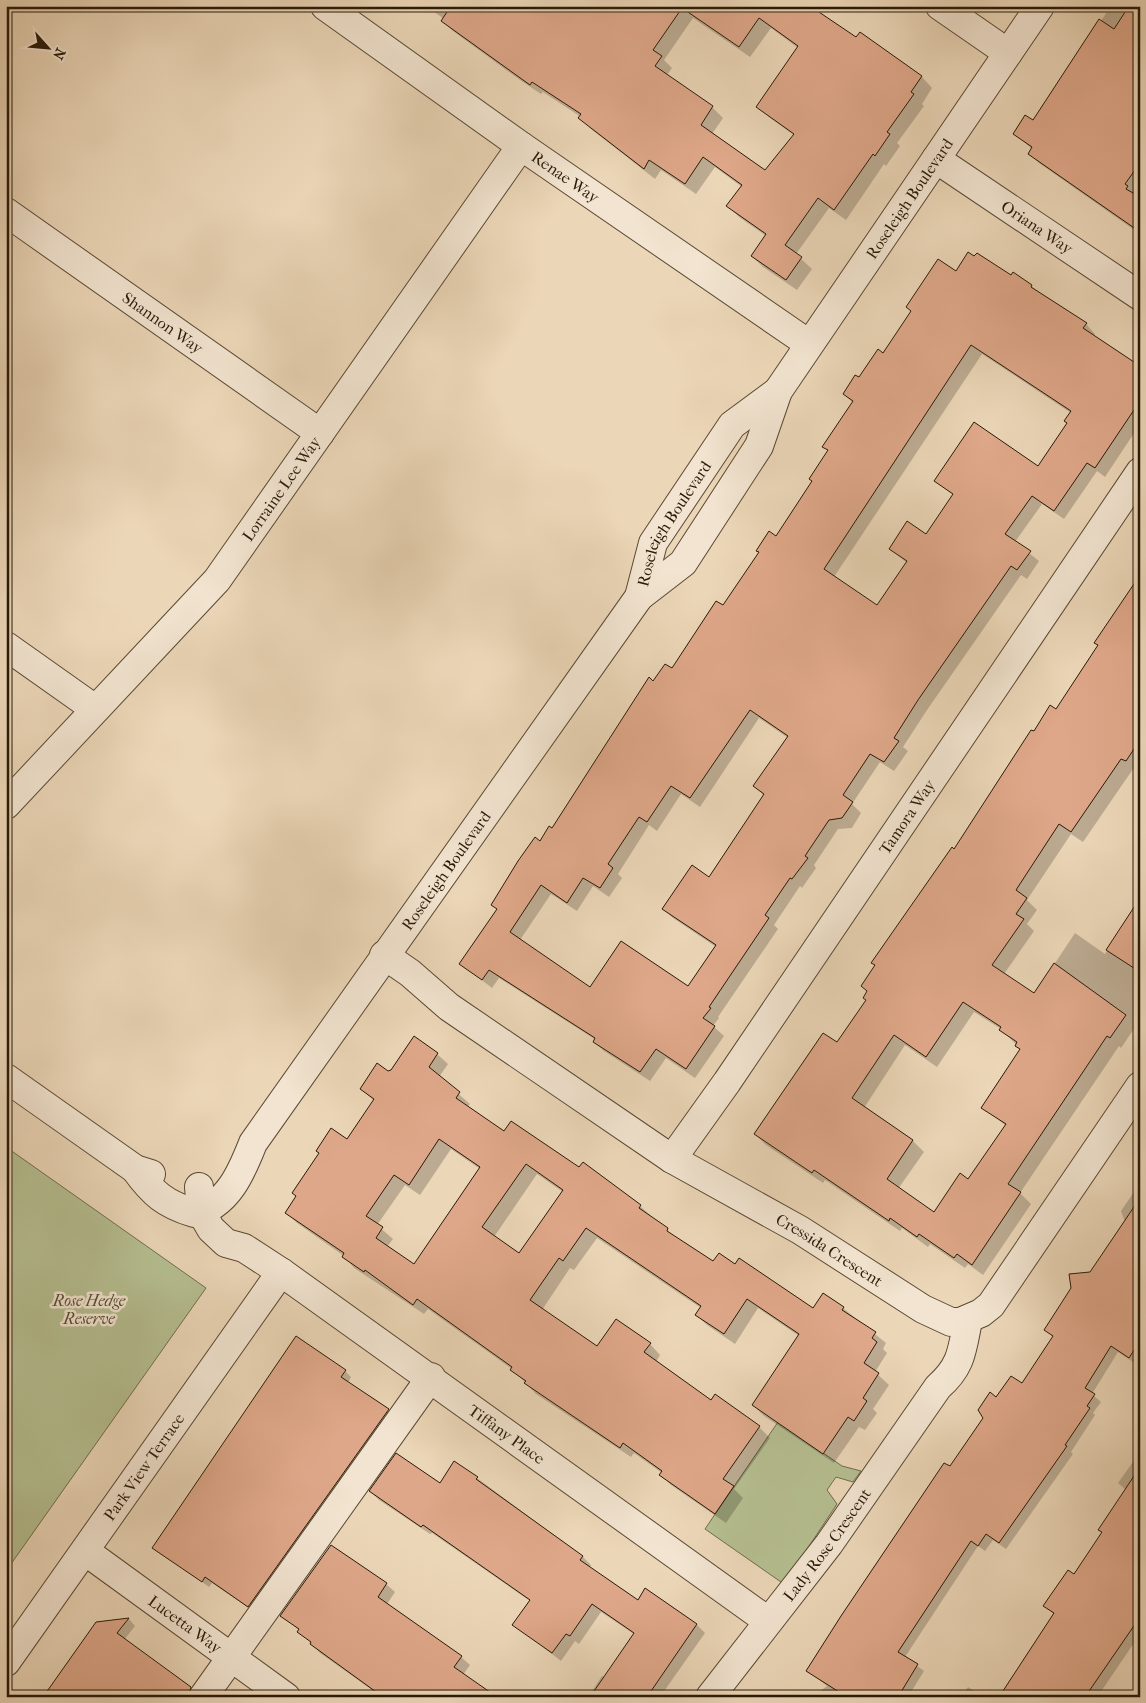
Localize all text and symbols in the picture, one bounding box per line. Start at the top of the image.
north arrow [22,22,72,72]
text: N [49,45,69,63]
street label: Roseleigh Boulevard [862,135,957,262]
street label: Renae Way [528,147,603,207]
street label: Oriana Way [998,197,1077,258]
street label: Shannon Way [119,288,207,358]
street label: Lorraine Lee Way [238,433,325,545]
street label: Roseleigh Boulevard [633,457,715,589]
street label: Tamora Way [875,776,939,858]
street label: Roseleigh Boulevard [398,807,495,934]
street label: Cressida Crescent [773,1210,886,1291]
park label: Rose Hedge Reserve [52,1291,126,1328]
street label: Tiffany Place [465,1401,548,1468]
street label: Park View Terrace [100,1410,188,1524]
street label: Lady Rose Crescent [779,1484,875,1605]
street label: Lucetta Way [145,1591,226,1658]

